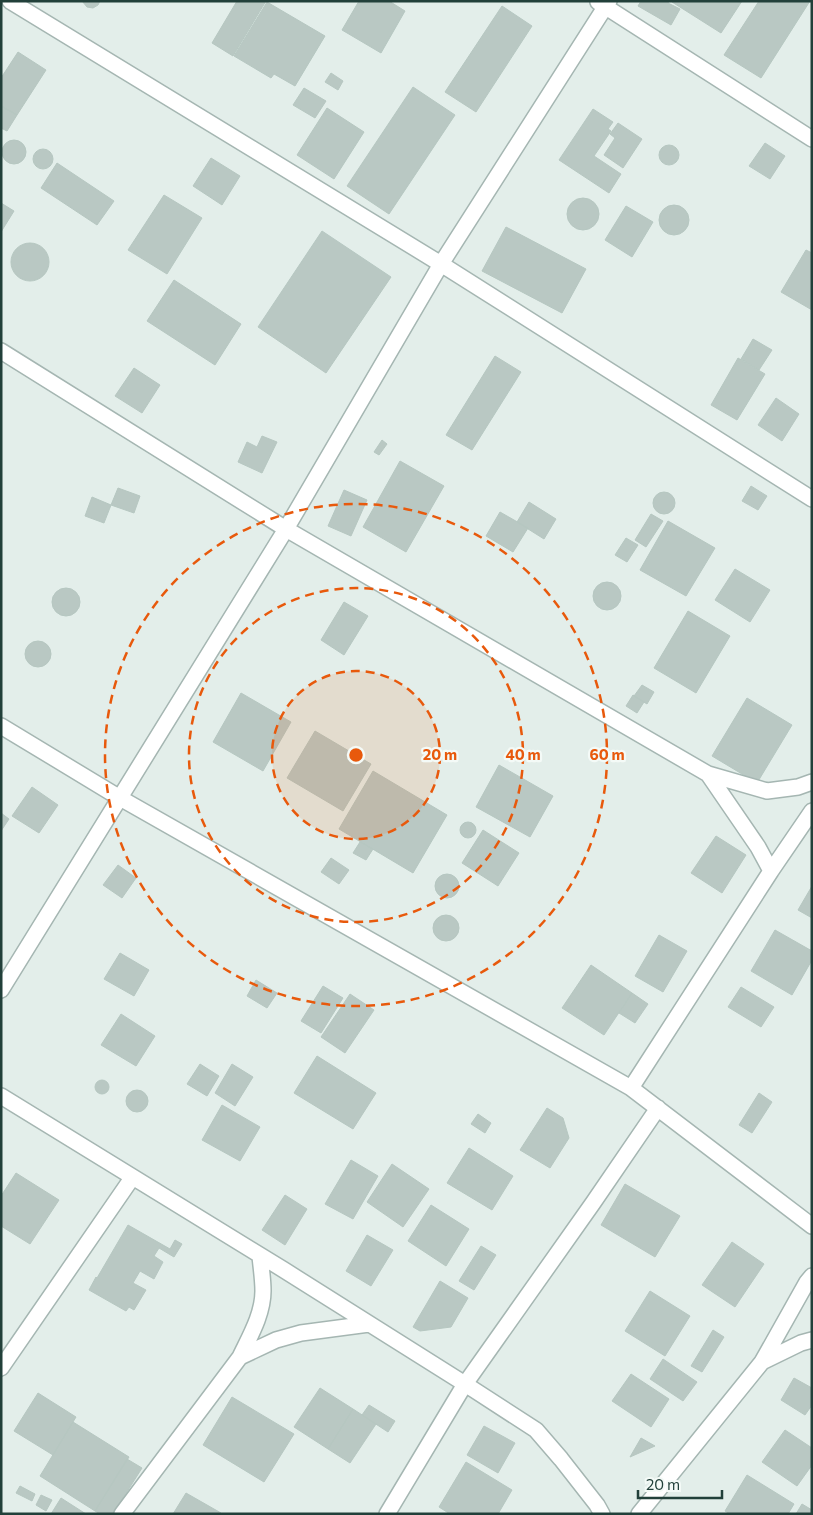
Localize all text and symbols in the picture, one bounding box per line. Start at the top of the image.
text: 20 m [423,745,457,763]
text: 40 m [505,745,541,763]
text: 60 m [589,745,625,763]
centre of rings [347,746,365,764]
scale bar [638,1468,722,1500]
text: 20 m [646,1475,680,1493]

